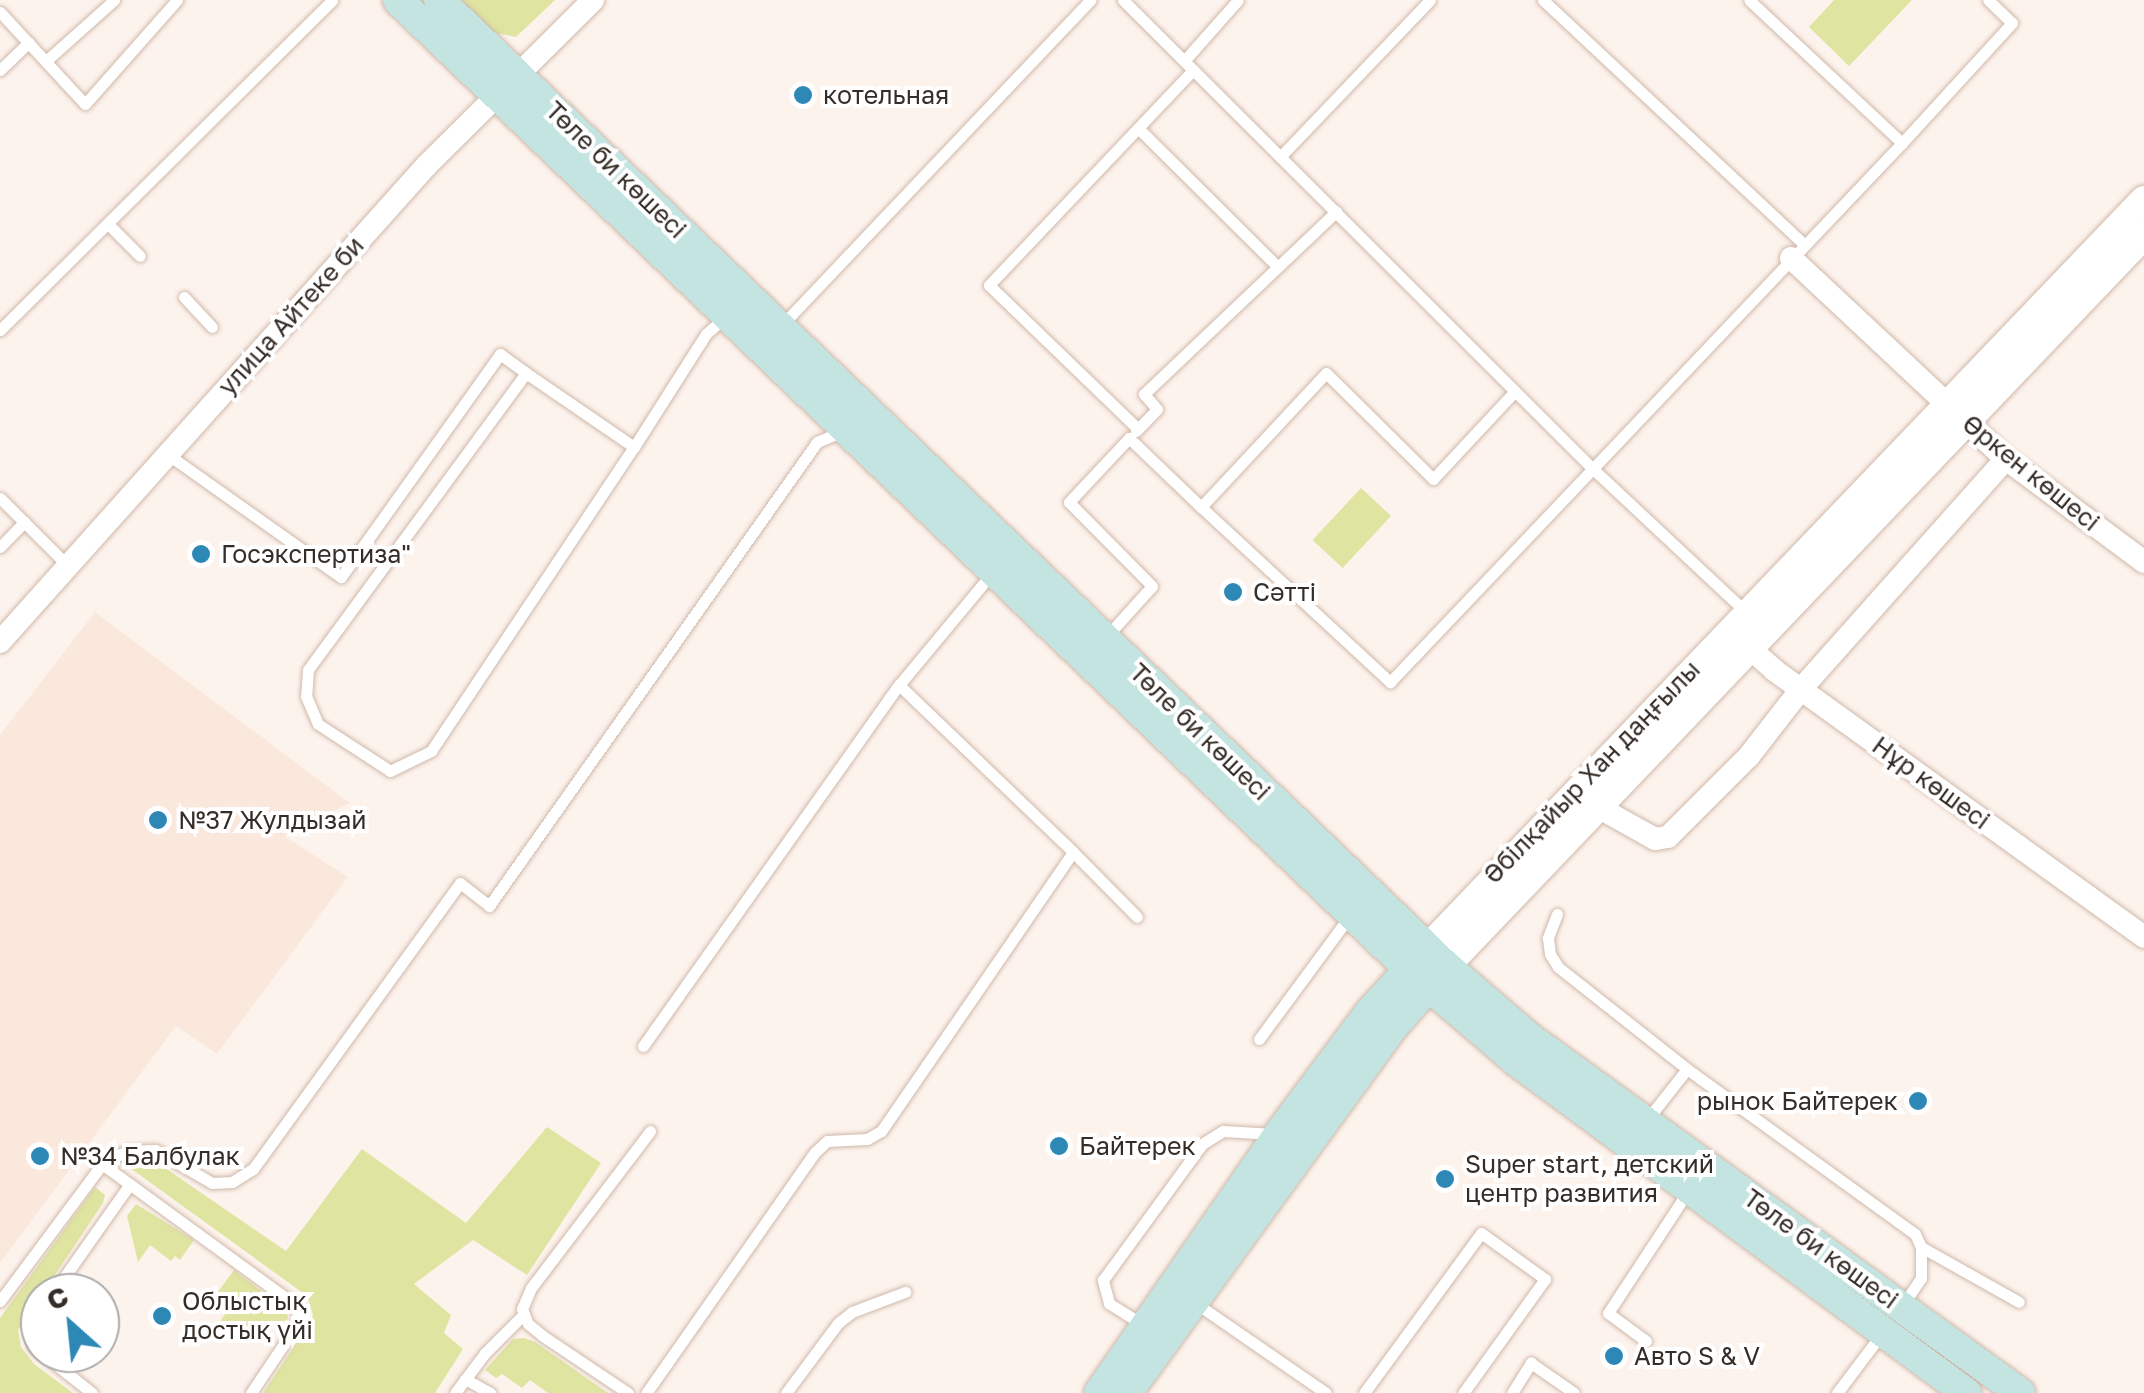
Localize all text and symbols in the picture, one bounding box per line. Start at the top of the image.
place label: котельная [823,80,949,110]
marker: котельная [792,84,814,106]
street label: Төле би көшесі [540,95,692,245]
street label: улица Айтеке би [212,231,370,401]
street label: Өркен көшесі [1956,409,2106,537]
place label: Госэкспертиза" [221,539,411,569]
marker: Госэкспертиза" [190,543,212,565]
place label: Cәтті [1253,577,1316,607]
marker: Cәтті [1222,581,1244,603]
street label: Әбілқайыр Хан даңғылы [1478,654,1706,890]
street label: Төле би көшесі [1124,657,1276,807]
street label: Нұр көшесі [1866,730,1996,836]
place label: №37 Жулдызай [178,805,366,835]
marker: №37 Жулдызай [147,809,169,831]
place label: рынок Байтерек [1697,1086,1898,1116]
marker: рынок Байтерек [1907,1090,1929,1112]
place label: Байтерек [1079,1131,1196,1161]
marker: Байтерек [1048,1135,1070,1157]
place label: №34 Балбулак [60,1141,240,1171]
marker: №34 Балбулак [29,1145,51,1167]
place label: Super start, детский центр развития [1465,1150,1714,1209]
marker: Super start, детский центр развития [1434,1168,1456,1190]
street label: Төле би көшесі [1738,1183,1904,1315]
north arrow [20,1273,120,1373]
text: С [41,1278,73,1317]
place label: Облыстық достық үйі [182,1287,313,1346]
marker: Облыстық достық үйі [151,1305,173,1327]
place label: Авто S & V [1634,1341,1760,1371]
marker: Авто S & V [1603,1345,1625,1367]

